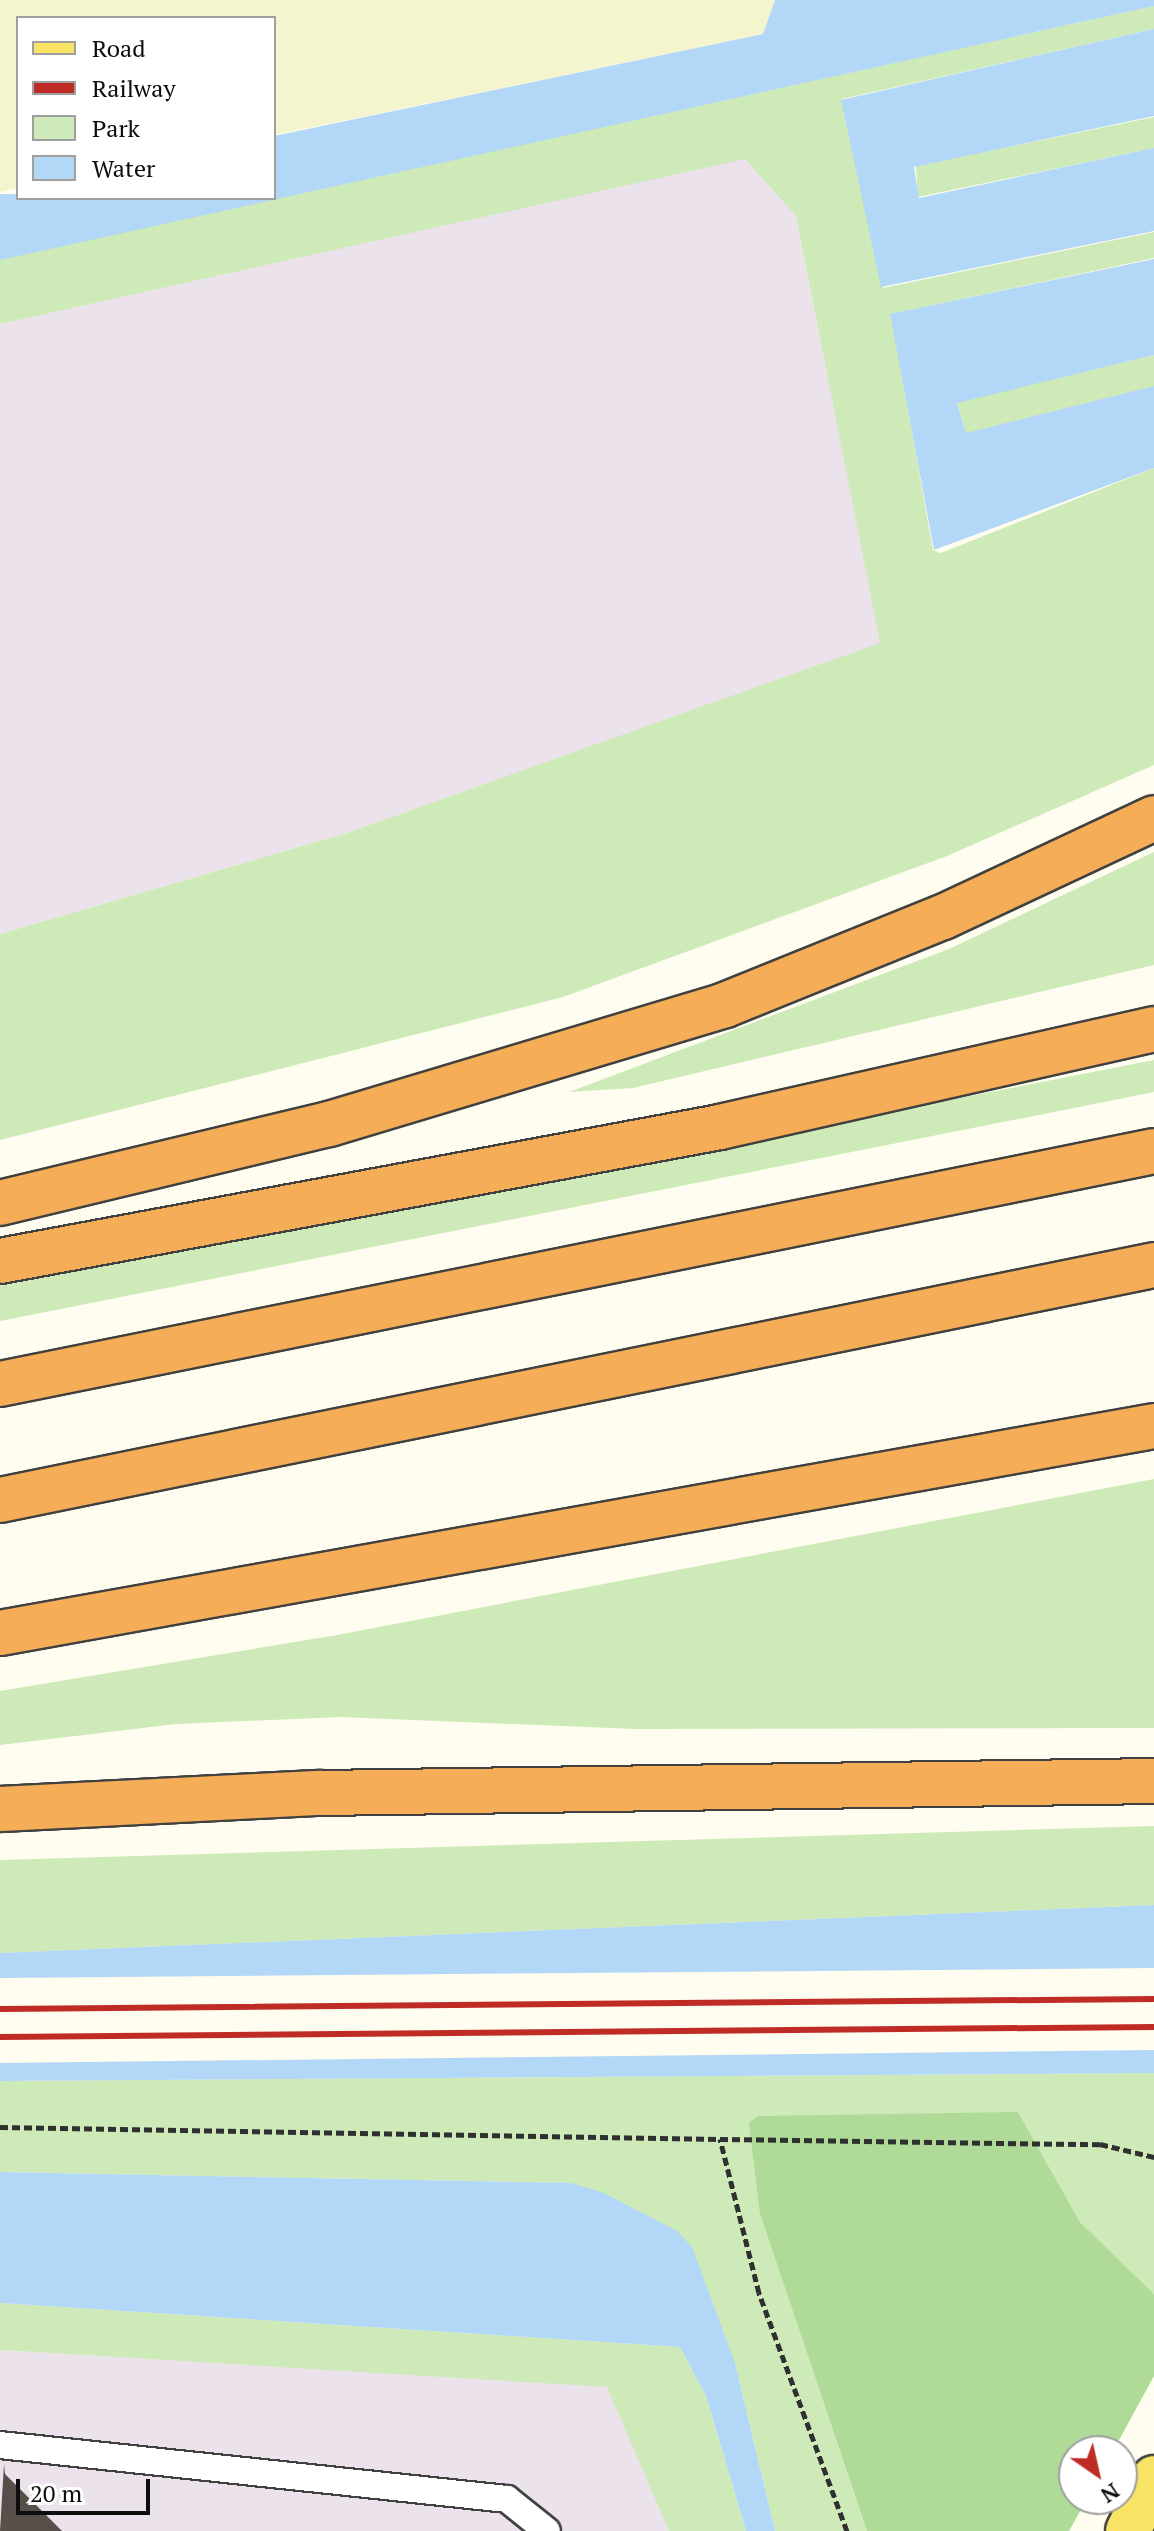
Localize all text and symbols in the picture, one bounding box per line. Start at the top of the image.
legend [16,16,276,200]
text: Road [92,32,146,64]
text: Railway [92,72,176,104]
text: Park [92,112,140,144]
text: Water [92,152,155,184]
north arrow [1058,2435,1138,2515]
scale bar [20,2463,154,2513]
text: 20 m [30,2477,82,2509]
text: N [1096,2477,1126,2510]

